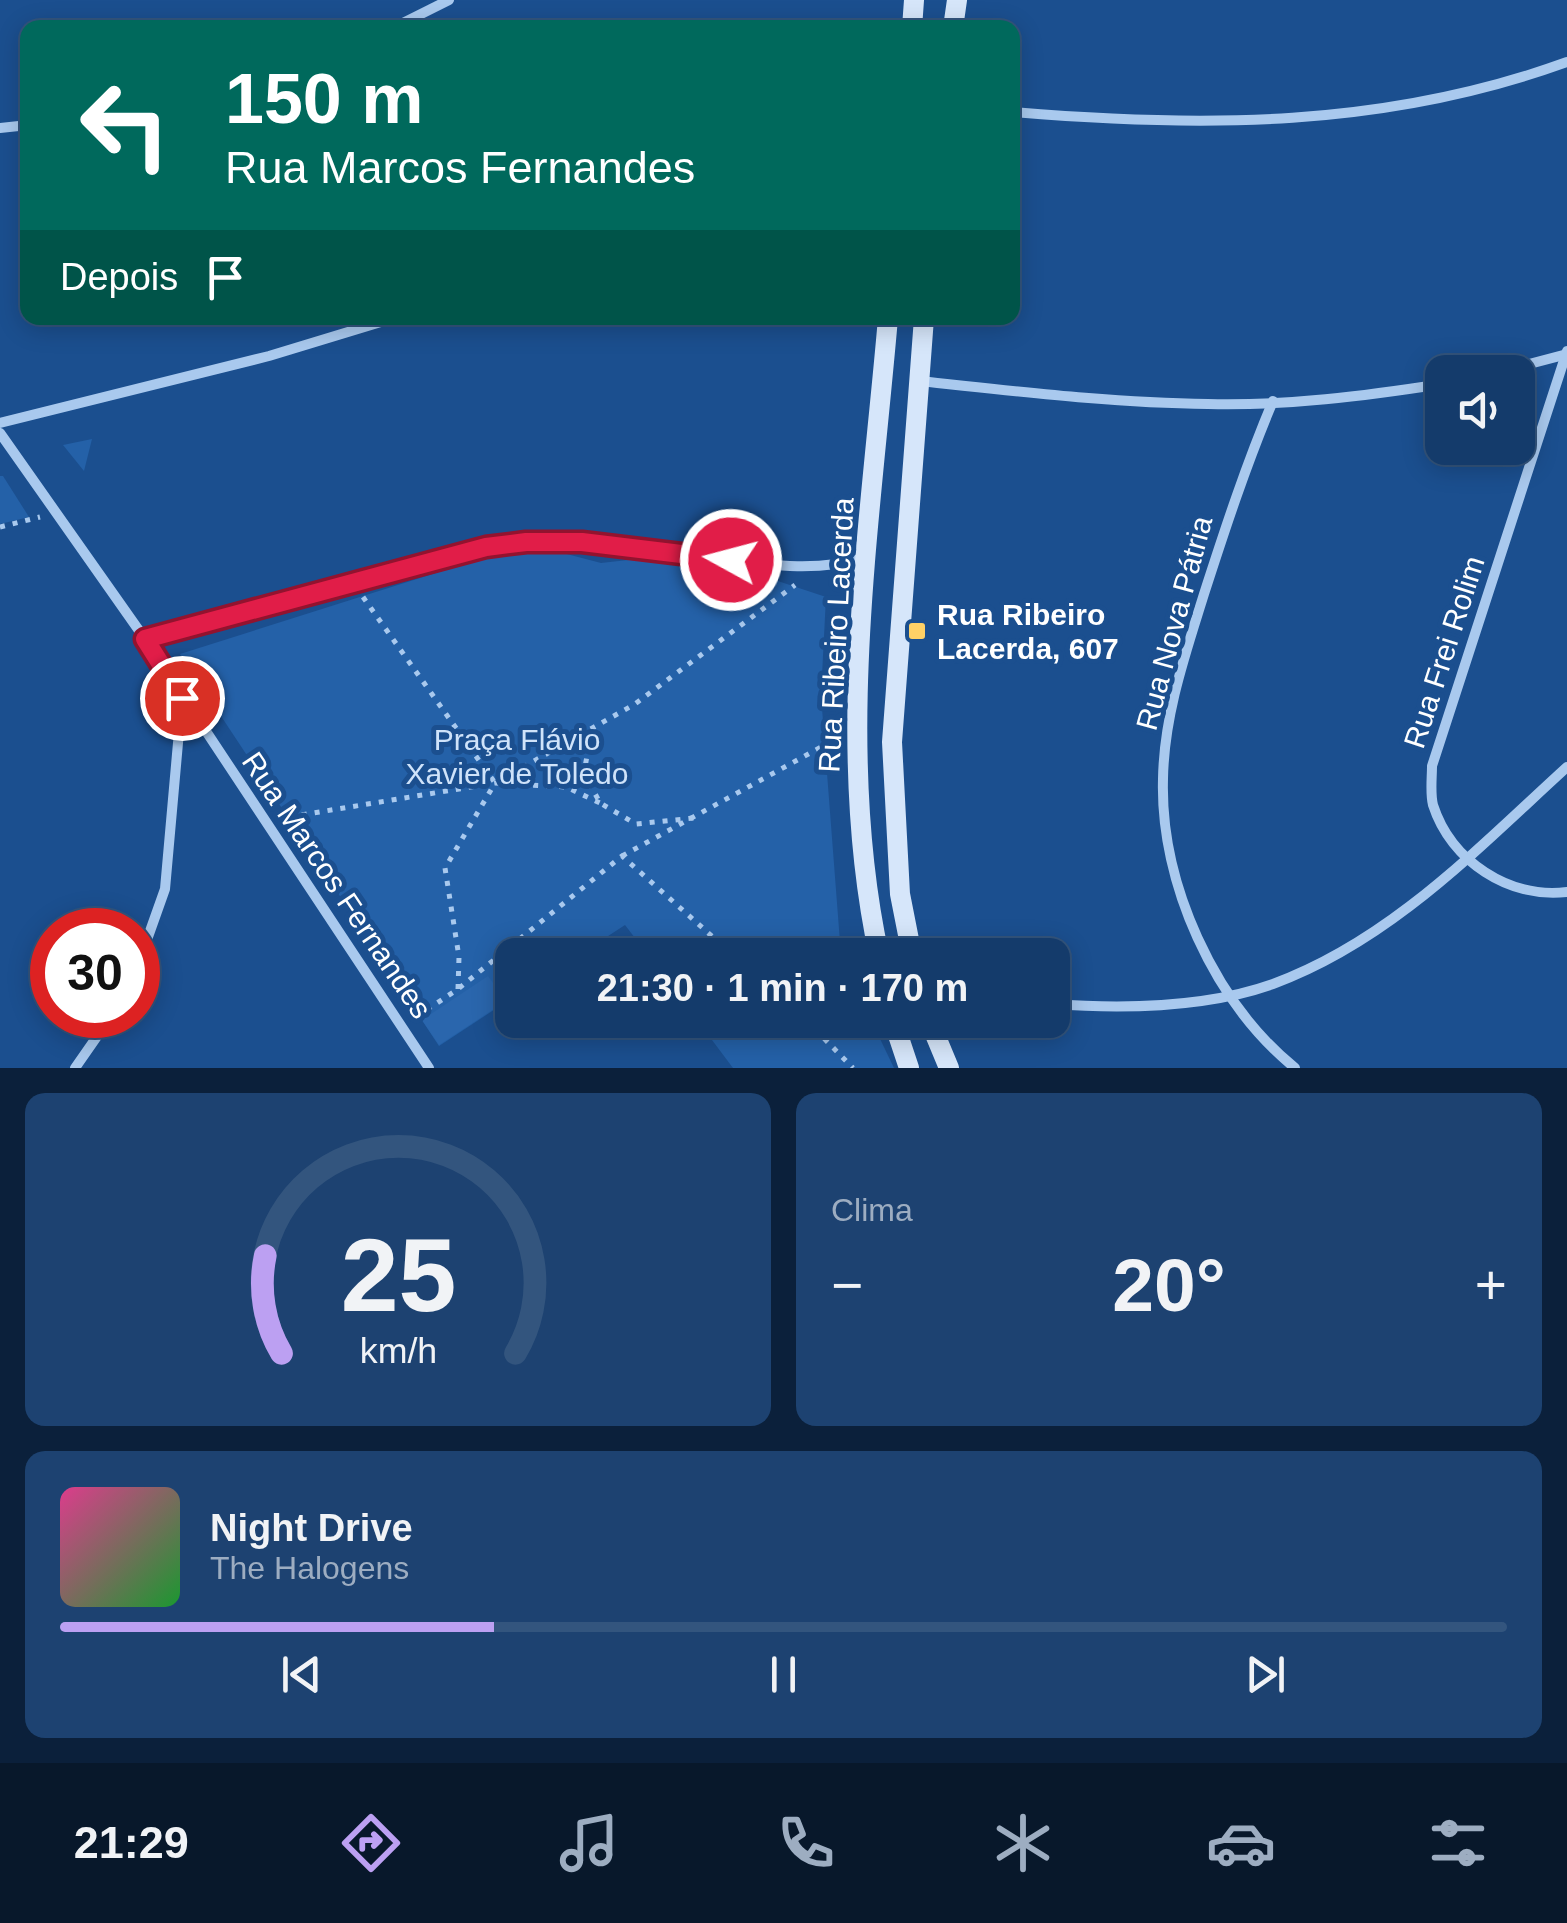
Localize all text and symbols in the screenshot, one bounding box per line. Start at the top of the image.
icon: left [60,60,190,190]
text: 150 m [225,60,423,138]
text: Rua Marcos Fernandes [225,142,695,193]
icon: arrive [198,250,253,305]
text: Depois [60,256,178,298]
map controls [1425,355,1535,465]
button: sound [1425,355,1535,465]
street label: Rua Ribeiro Lacerda [812,496,860,773]
position arrow [679,508,783,612]
street label: Rua Nova Pátria [1130,512,1219,734]
street label: Rua Frei Rolim [1397,552,1491,752]
place label: Rua Ribeiro Lacerda, 607 [937,598,1119,665]
marker: Rua Ribeiro Lacerda, 607 [906,620,928,642]
pin [140,656,225,741]
icon: arrive [155,671,210,726]
park label: Praça Flávio Xavier de Toledo [406,723,628,790]
street label: Rua Marcos Fernandes [236,746,438,1024]
speed limit sign: 30 [30,908,160,1038]
text: 21:30 · 1 min · 170 m [597,967,968,1009]
text: Clima [831,1192,913,1228]
text: 25 [340,1217,456,1333]
text: 20° [1112,1243,1226,1327]
text: − [831,1254,863,1316]
text: + [1475,1254,1507,1316]
text: km/h [359,1331,437,1371]
text: Night Drive [210,1507,413,1549]
text: The Halogens [210,1550,409,1586]
icon: previous [274,1647,329,1702]
icon: pause [756,1647,811,1702]
icon: next [1238,1647,1293,1702]
icon: directions [336,1808,406,1878]
icon: music [554,1808,624,1878]
icon: phone [771,1808,841,1878]
icon: climate [988,1808,1058,1878]
icon: car [1206,1808,1276,1878]
icon: filters [1423,1808,1493,1878]
text: 21:29 [74,1817,189,1868]

